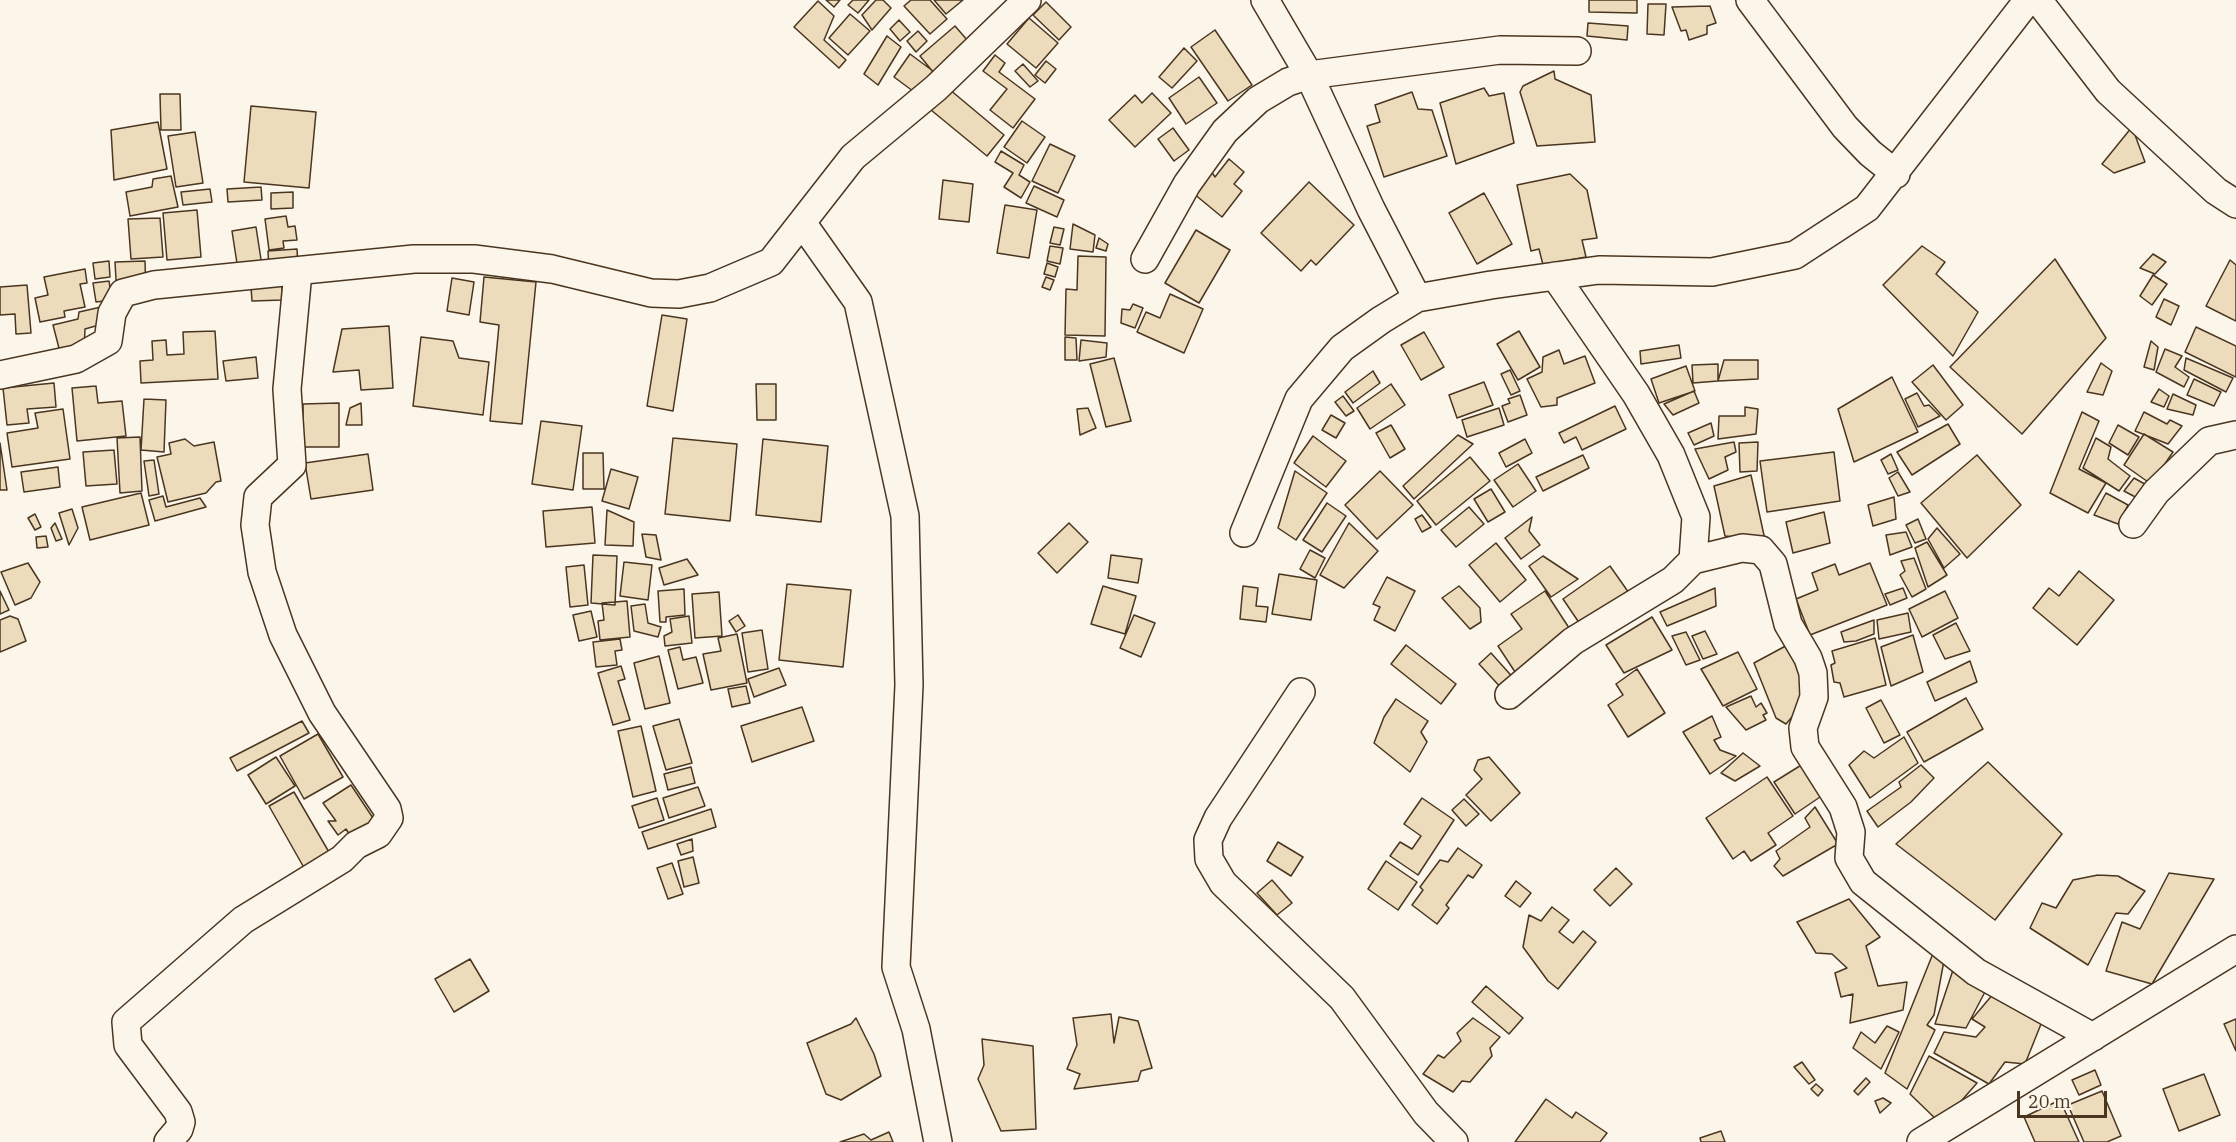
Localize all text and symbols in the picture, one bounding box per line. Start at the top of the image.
scale bar [2020,1079,2110,1117]
text: 20 m [2028,1090,2071,1113]

